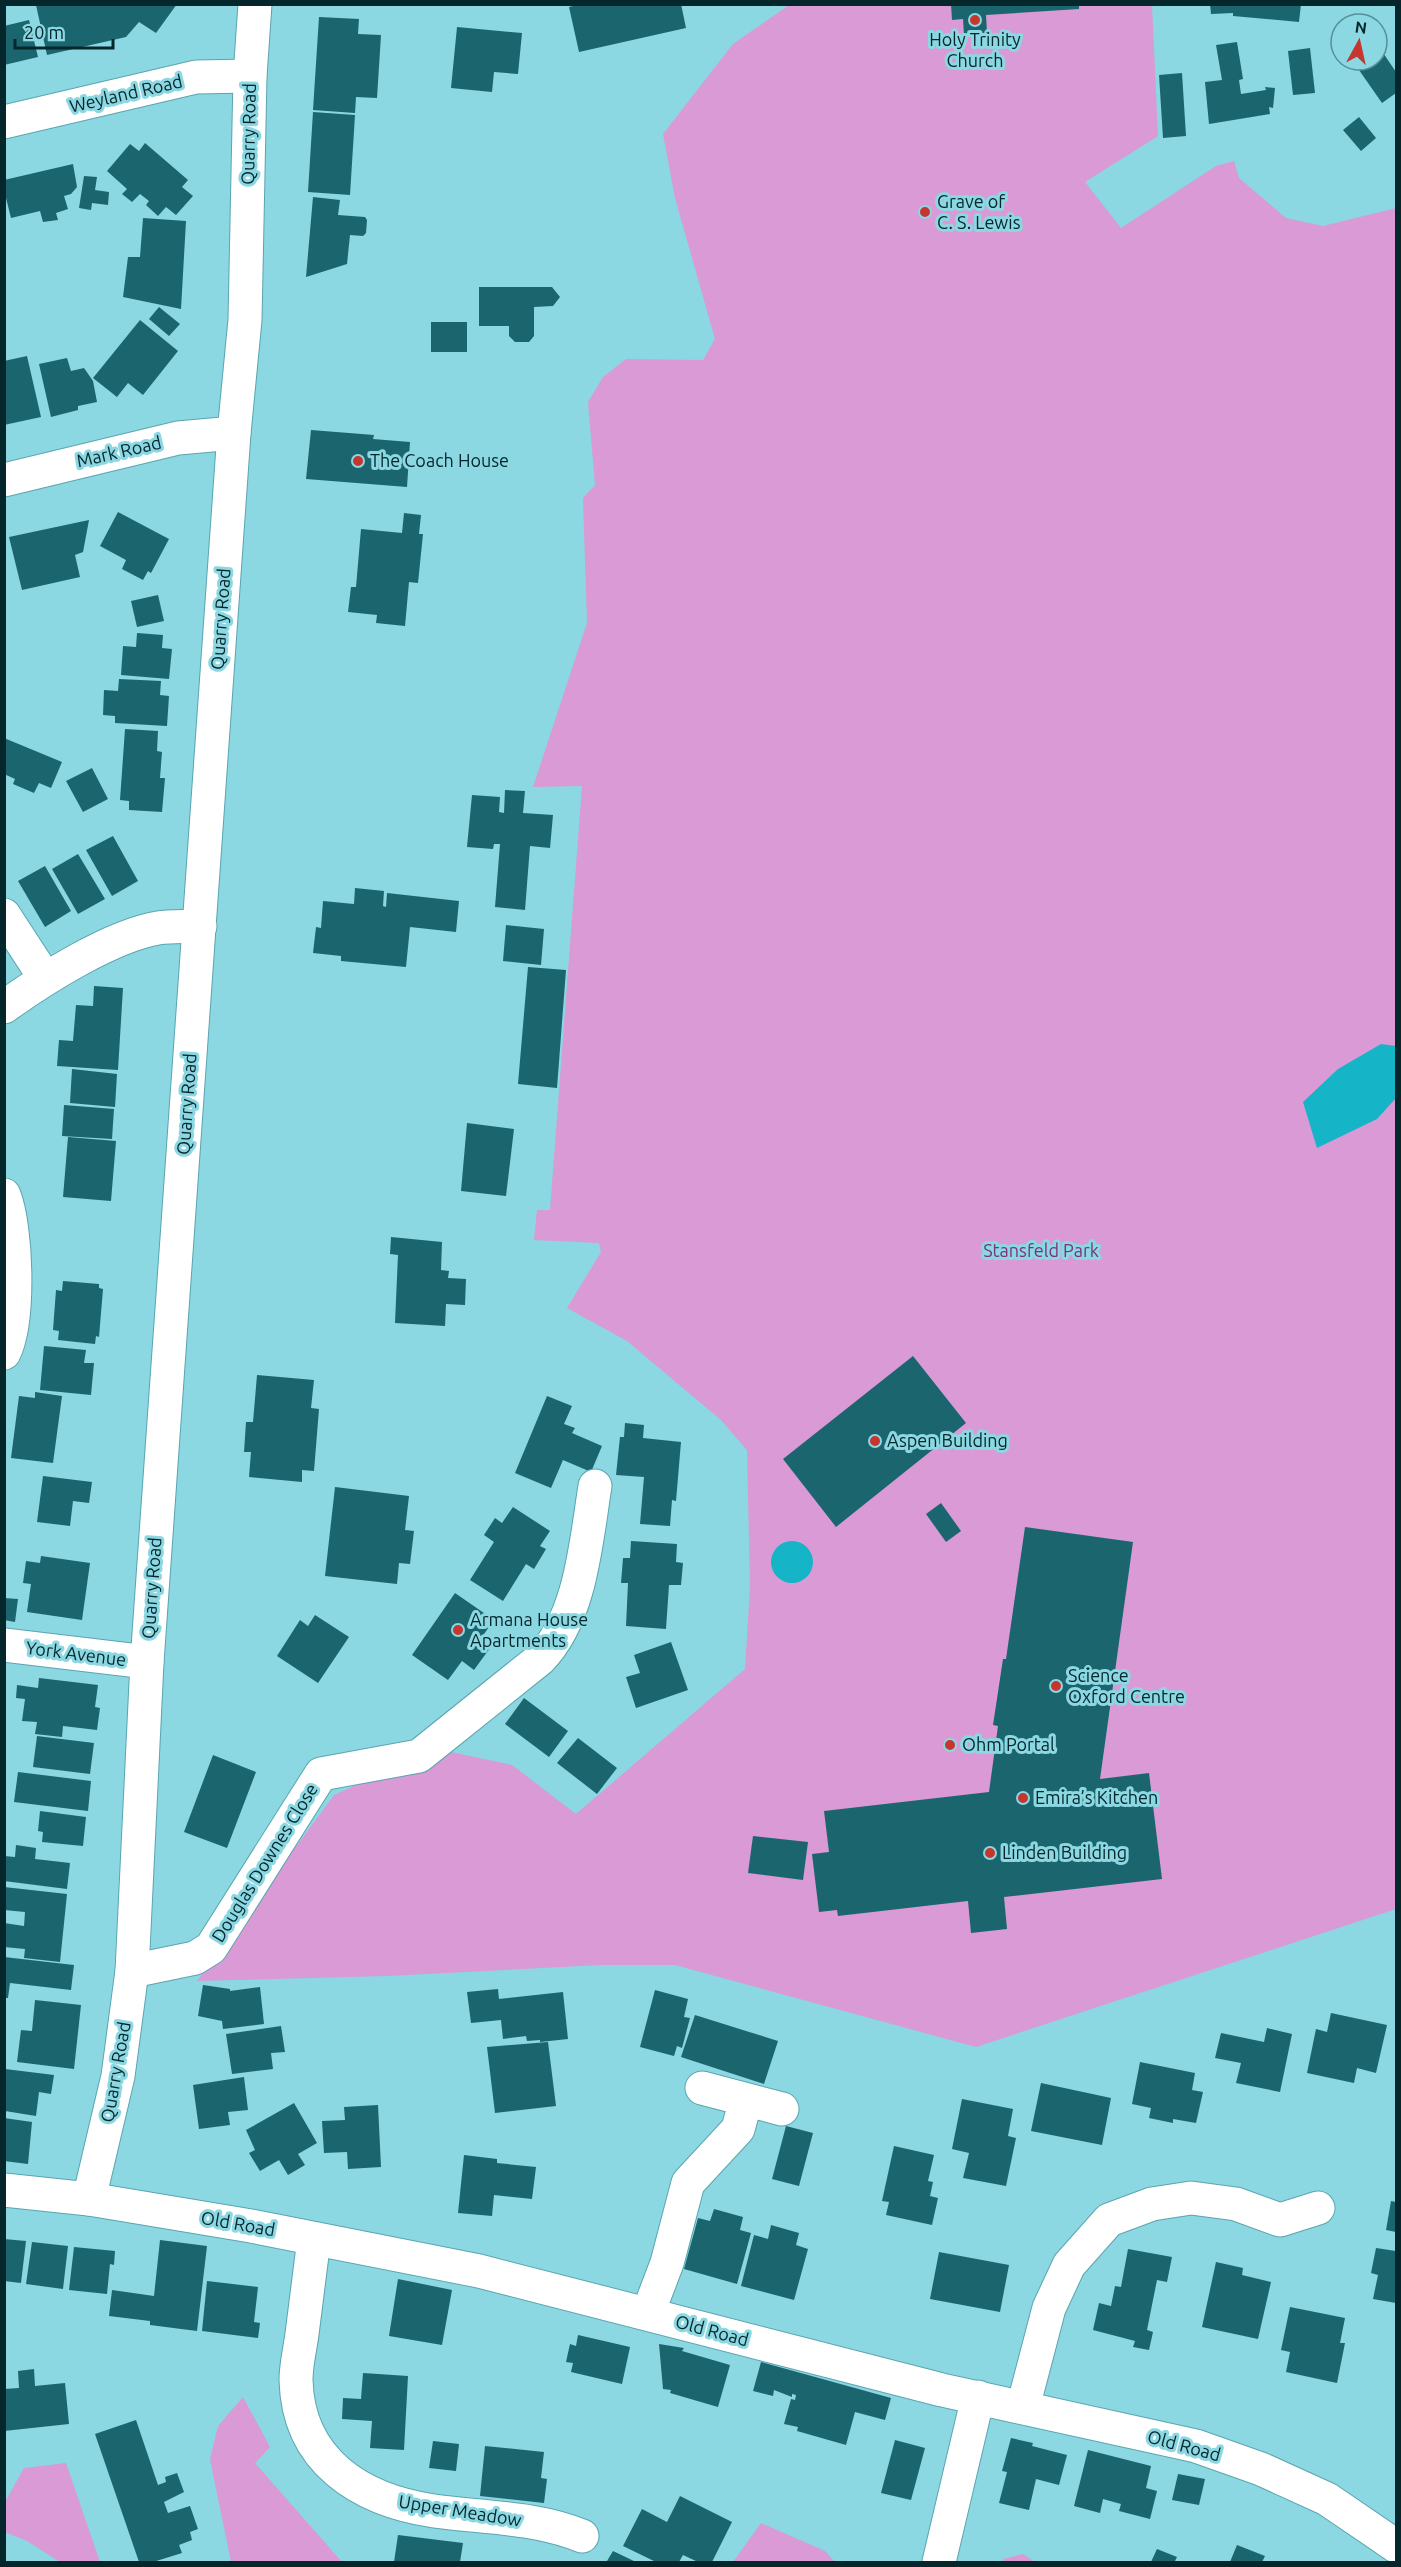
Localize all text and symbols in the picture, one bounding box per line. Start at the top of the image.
scale bar [15,12,112,50]
north arrow [1329,12,1389,72]
marker: Holy Trinity Church [968,13,982,27]
text: N [1354,17,1368,37]
text: 20 m [24,22,64,42]
place label: Holy Trinity Church [929,29,1021,70]
street label: Weyland Road [67,70,184,116]
street label: Quarry Road [237,83,260,185]
place label: Grave of C. S. Lewis [937,191,1021,232]
marker: Grave of C. S. Lewis [918,205,932,219]
street label: Mark Road [74,432,163,470]
place label: The Coach House [370,450,509,470]
marker: The Coach House [351,454,365,468]
street label: Quarry Road [206,567,235,670]
street label: Quarry Road [172,1052,201,1155]
park label: Stansfeld Park [983,1240,1099,1260]
place label: Aspen Building [887,1430,1008,1450]
marker: Aspen Building [868,1434,882,1448]
street label: Quarry Road [137,1536,166,1639]
place label: Armana House Apartments [470,1609,588,1650]
marker: Armana House Apartments [451,1623,465,1637]
street label: York Avenue [25,1637,127,1669]
place label: Science Oxford Centre [1068,1665,1185,1706]
marker: Science Oxford Centre [1049,1679,1063,1693]
place label: Ohm Portal [962,1734,1055,1754]
marker: Ohm Portal [943,1738,957,1752]
street label: Douglas Downes Close [207,1780,321,1945]
place label: Emira’s Kitchen [1035,1787,1158,1807]
marker: Emira’s Kitchen [1016,1791,1030,1805]
place label: Linden Building [1002,1842,1127,1862]
marker: Linden Building [983,1846,997,1860]
street label: Quarry Road [96,2020,135,2124]
street label: Old Road [200,2207,277,2239]
street label: Old Road [674,2311,751,2349]
street label: Old Road [1146,2426,1223,2464]
street label: Upper Meadow [397,2490,523,2530]

